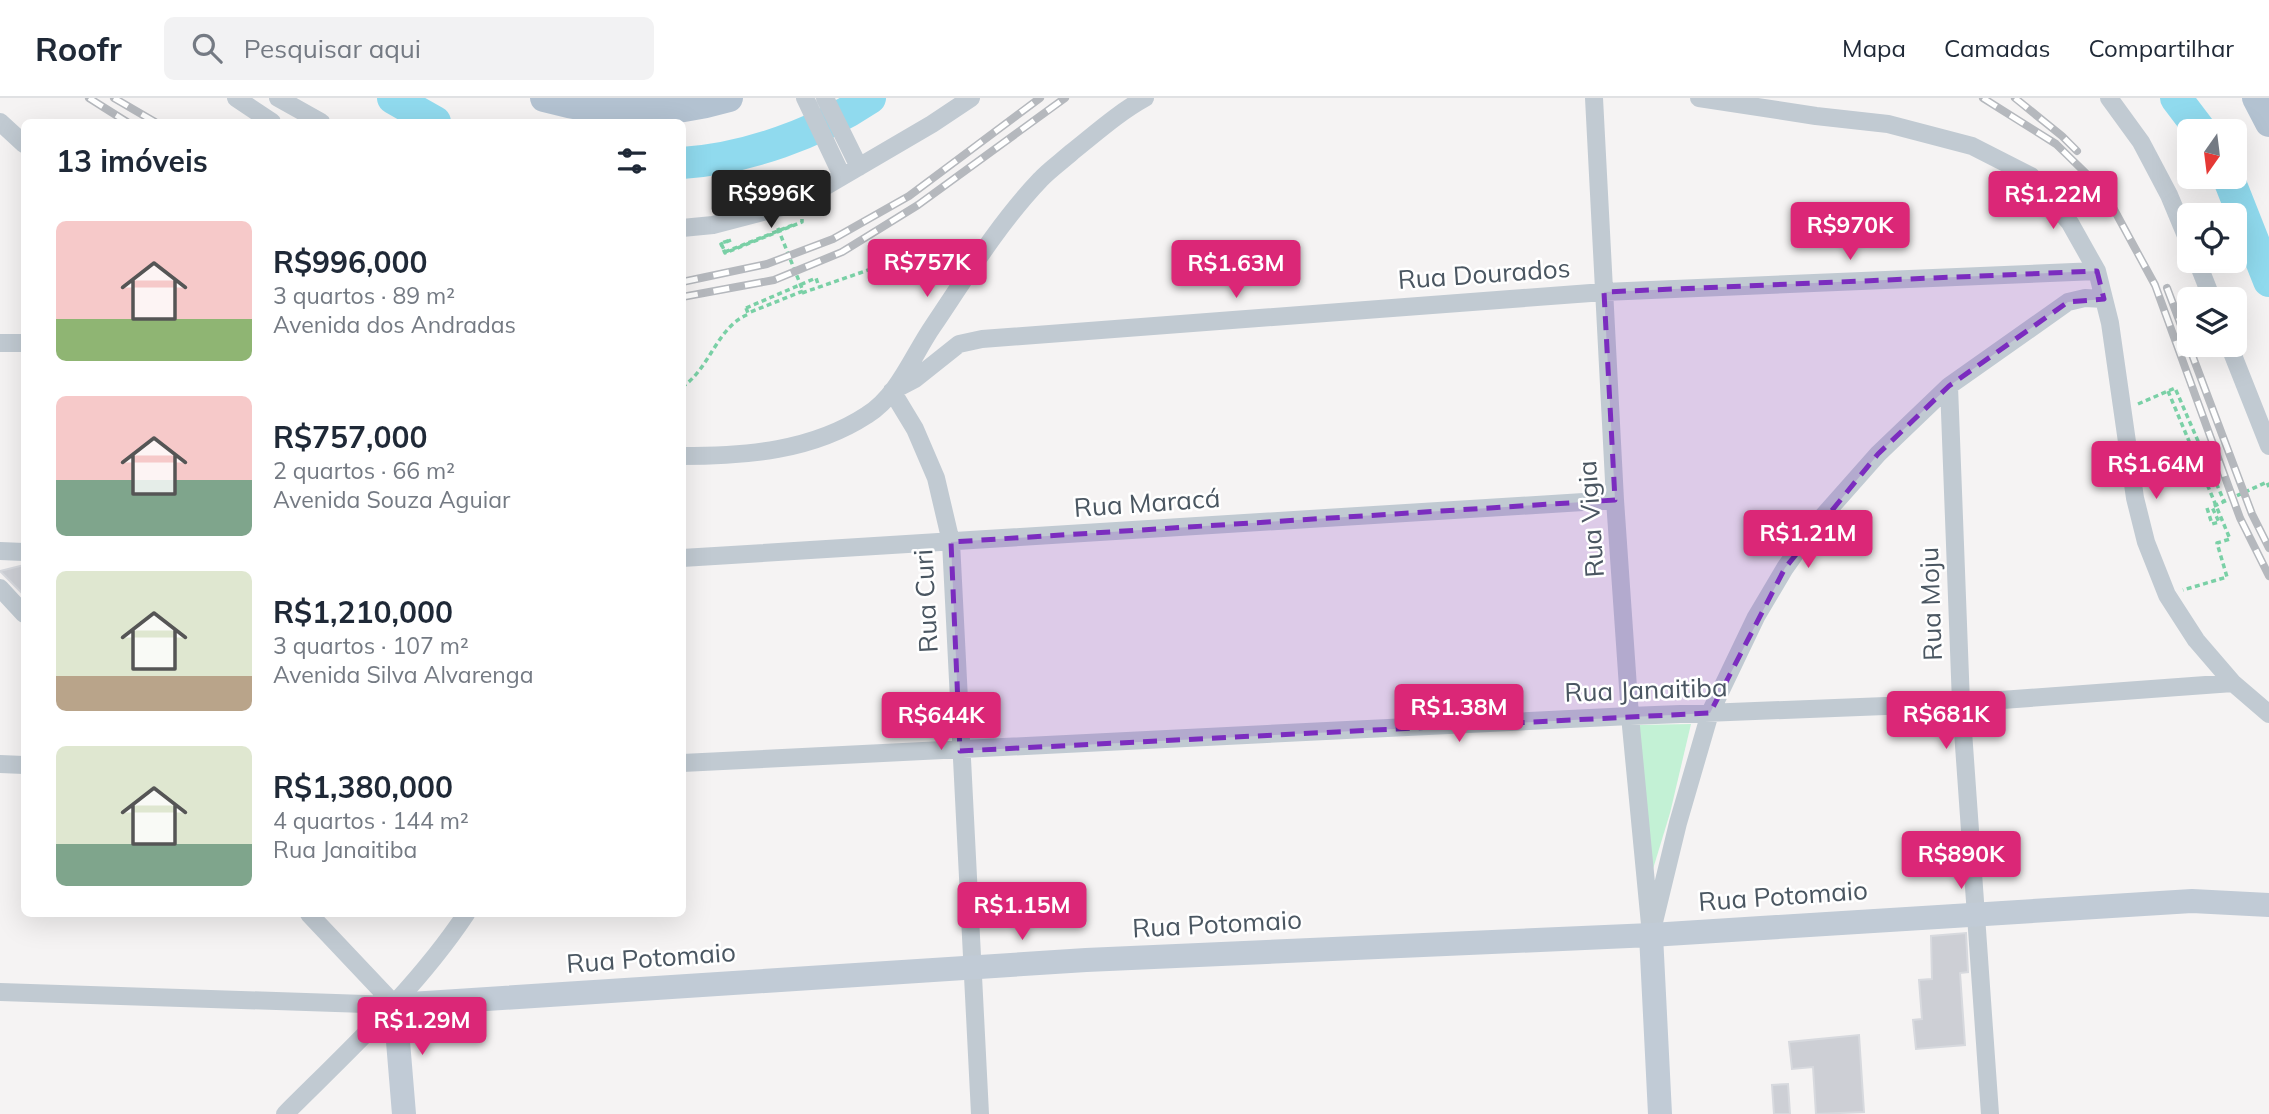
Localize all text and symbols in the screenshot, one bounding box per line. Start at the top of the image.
search box [164,17,654,80]
text: Roofr [35,28,122,69]
icon: search [188,29,226,67]
text: Pesquisar aqui [244,32,421,65]
text: Mapa [1842,33,1906,63]
text: Camadas [1944,33,2051,63]
text: Compartilhar [2089,33,2234,63]
north arrow [2177,119,2247,189]
map controls [2177,119,2247,357]
text: 13 imóveis [56,142,208,180]
icon: filters [613,142,651,180]
pin: R$996K [714,170,828,230]
pin: R$1.22M [1988,172,2118,231]
text: R$996K [728,178,814,207]
text: R$1.22M [2004,179,2102,208]
pin: R$970K [1793,202,1907,262]
button: locate [2177,203,2247,273]
text: R$970K [1807,210,1893,239]
pin: R$757K [870,240,984,299]
pin: R$1.63M [1171,240,1301,300]
text: R$996,000 [273,243,428,281]
text: R$757K [884,247,970,276]
text: R$1.63M [1187,248,1285,277]
icon: home [112,249,196,333]
street label: Rua Dourados [1397,251,1571,296]
text: 3 quartos · 89 m² [273,281,455,310]
button: layers [2177,287,2247,357]
text: Avenida dos Andradas [273,310,516,339]
text: R$757,000 [273,418,428,456]
icon: home [112,424,196,508]
pin: R$1.64M [2091,442,2221,501]
text: R$1.64M [2107,449,2205,478]
text: 2 quartos · 66 m² [273,456,455,485]
street label: Rua Vigia [1570,459,1611,579]
street label: Rua Maracá [1073,481,1221,524]
text: Avenida Souza Aguiar [273,485,510,514]
pin: R$1.21M [1743,510,1873,570]
text: R$1.21M [1759,518,1857,547]
street label: Rua Moju [1912,547,1949,661]
street label: Rua Curi [906,548,945,654]
text: R$1,210,000 [273,593,453,631]
icon: home [112,599,196,683]
text: 3 quartos · 107 m² [273,631,469,660]
text: Avenida Silva Alvarenga [273,660,534,689]
street label: Rua Janaitiba [1564,670,1728,709]
pin: R$1.38M [1394,684,1524,744]
pin: R$644K [884,692,998,752]
text: R$1.38M [1410,692,1508,721]
pin: R$681K [1889,692,2003,751]
text: R$681K [1903,699,1989,728]
text: R$644K [898,700,984,729]
text: R$1,380,000 [273,768,453,806]
icon: home [112,774,196,858]
text: 4 quartos · 144 m² [273,806,469,835]
pin: R$890K [1904,832,2018,891]
text: Rua Janaitiba [273,835,417,864]
text: R$890K [1918,839,2004,868]
street label: Rua Potomaio [1697,873,1869,918]
pin: R$1.15M [957,882,1087,942]
text: R$1.15M [973,890,1071,919]
street label: Rua Potomaio [1131,903,1303,944]
street label: Rua Potomaio [565,935,737,980]
pin: R$1.29M [357,998,487,1057]
text: R$1.29M [373,1005,471,1034]

